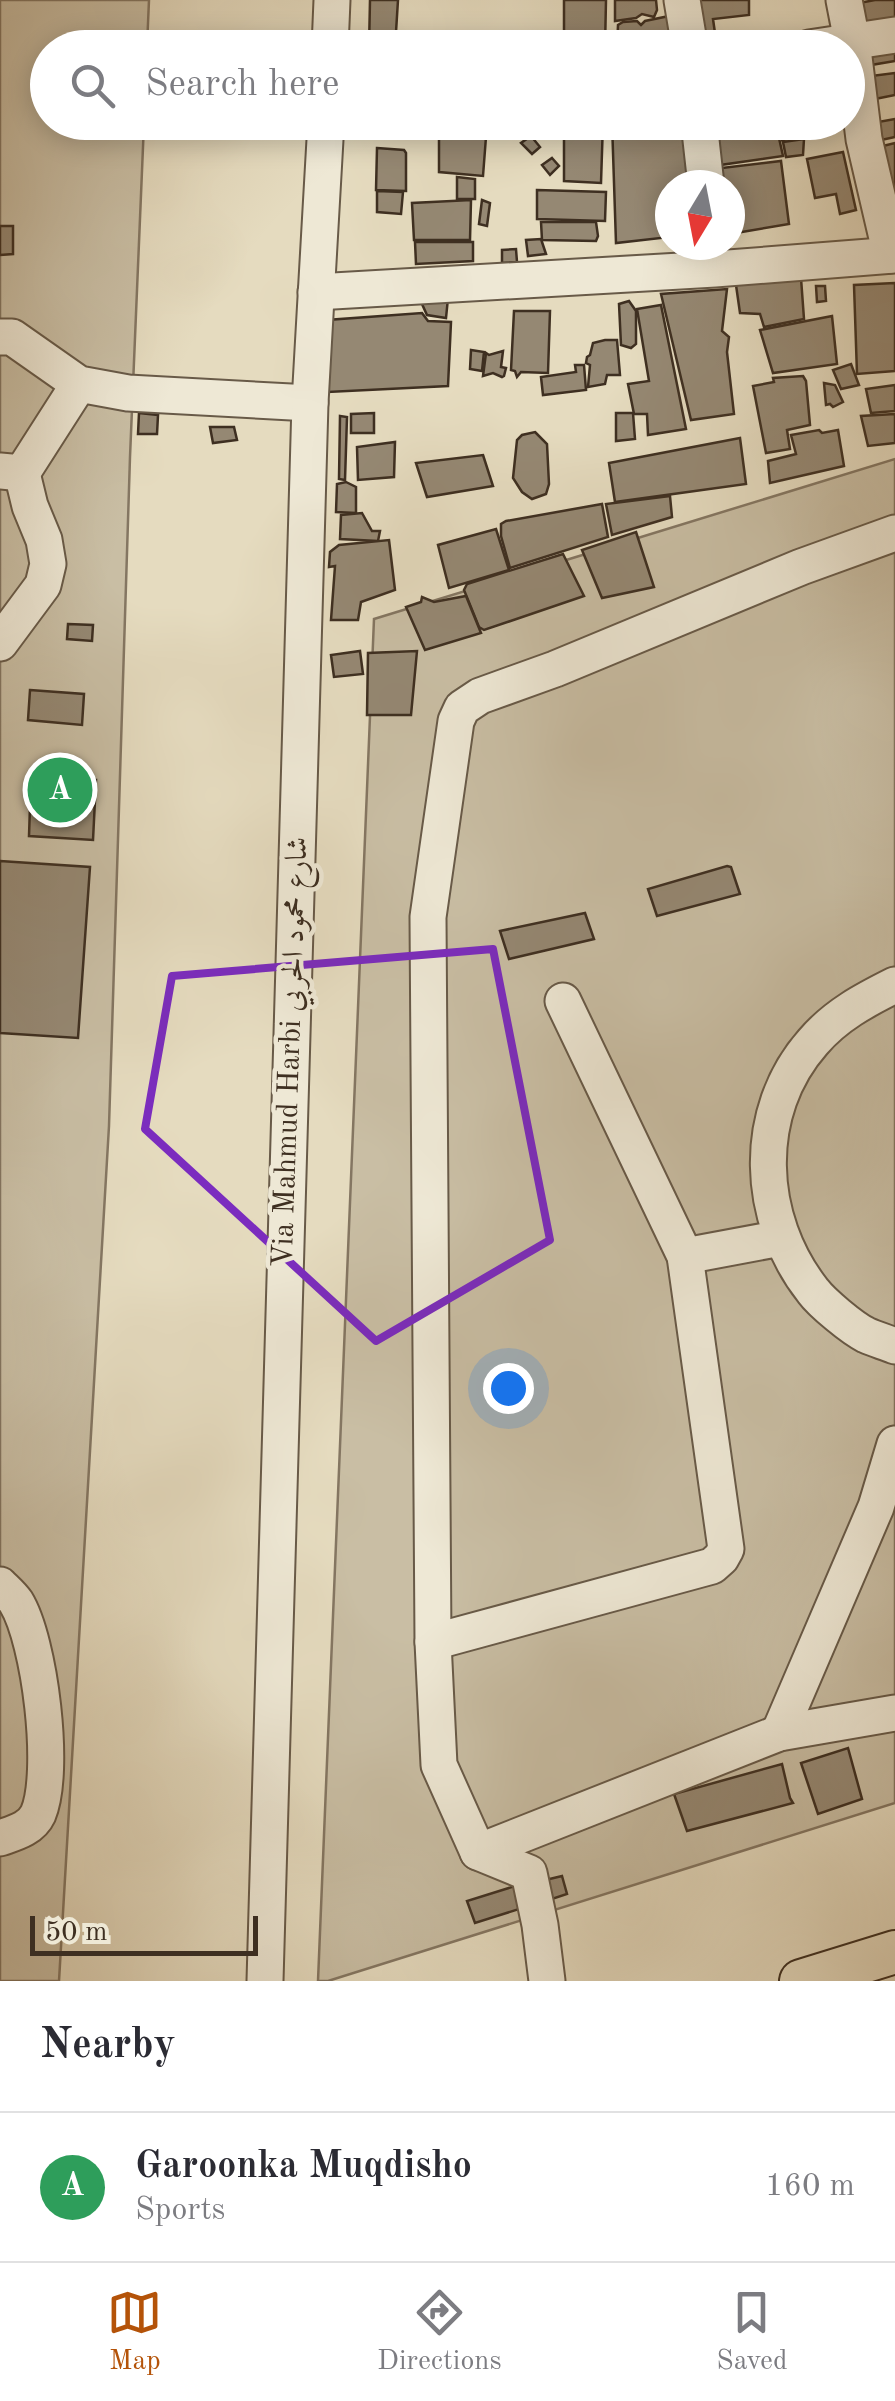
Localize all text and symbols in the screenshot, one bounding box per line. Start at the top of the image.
search box [30,30,865,140]
icon: search [65,58,120,113]
text: Search here [145,66,340,104]
north arrow [655,170,745,260]
pin: A [28,752,92,828]
street label: Via Mahmud Harbi شارع محمود الحربي [268,836,322,1268]
your location [483,1363,534,1414]
scale bar [30,1911,258,1956]
text: 50 m [45,1919,108,1947]
text: Nearby [40,2025,176,2067]
text: Garoonka Muqdisho [135,2148,472,2186]
text: A [60,2171,85,2203]
text: 160 m [765,2171,855,2203]
text: Sports [135,2195,226,2227]
tab: Map [107,2285,162,2380]
tab: Directions [377,2285,502,2380]
tab: Saved [716,2285,788,2380]

